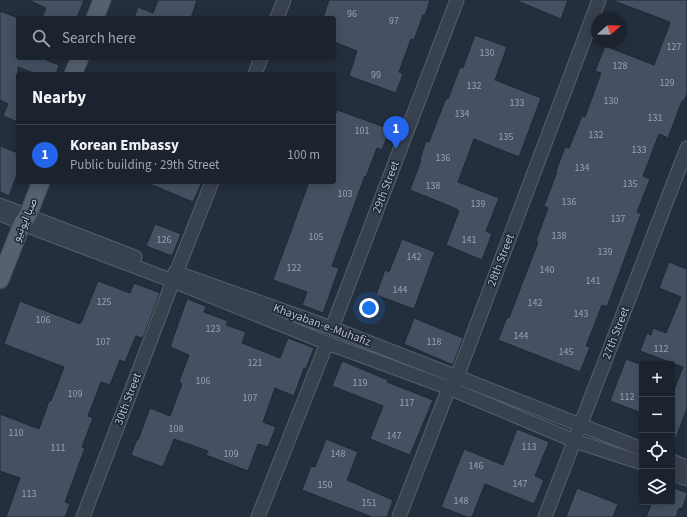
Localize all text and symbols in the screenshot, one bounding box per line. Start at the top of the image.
house number: 96 [347,7,357,21]
north arrow [591,12,627,48]
house number: 97 [389,14,399,28]
search box [16,16,336,60]
icon: search [30,27,52,49]
text: Search here [62,28,136,49]
house number: 127 [667,40,681,54]
house number: 130 [480,46,494,60]
house number: 128 [613,59,627,73]
house number: 99 [371,68,381,82]
house number: 129 [660,76,674,90]
house number: 132 [467,79,481,93]
text: Nearby [32,86,86,110]
house number: 130 [604,94,618,108]
house number: 133 [510,96,524,110]
house number: 134 [455,107,469,121]
house number: 131 [648,111,662,125]
pin: 1 [383,116,409,149]
house number: 101 [355,124,369,138]
house number: 132 [589,128,603,142]
house number: 135 [499,130,513,144]
text: Korean Embassy [70,135,179,156]
house number: 133 [632,143,646,157]
text: 1 [42,146,48,164]
text: 100 m [287,146,320,164]
house number: 136 [436,151,450,165]
text: Public building · 29th Street [70,156,220,174]
street label: 29th Street [368,158,404,216]
house number: 134 [575,161,589,175]
house number: 135 [623,177,637,191]
house number: 138 [426,179,440,193]
house number: 103 [338,187,352,201]
house number: 136 [562,195,576,209]
street label: صبا ایونیو [8,196,42,244]
house number: 139 [471,197,485,211]
house number: 137 [611,212,625,226]
house number: 138 [552,229,566,243]
house number: 105 [309,230,323,244]
street label: 28th Street [483,231,519,289]
house number: 126 [157,233,171,247]
house number: 141 [462,233,476,247]
house number: 139 [598,245,612,259]
house number: 142 [407,250,421,264]
house number: 122 [287,261,301,275]
house number: 140 [540,263,554,277]
house number: 141 [586,274,600,288]
house number: 144 [393,283,407,297]
house number: 125 [97,295,111,309]
house number: 142 [528,296,542,310]
your location [359,298,379,318]
street label: Khayaban-e-Muhafiz [271,299,373,351]
street label: 27th Street [598,304,634,362]
house number: 143 [574,307,588,321]
house number: 106 [36,313,50,327]
house number: 123 [206,322,220,336]
house number: 144 [514,329,528,343]
house number: 107 [96,335,110,349]
house number: 118 [427,335,441,349]
house number: 112 [654,342,668,356]
house number: 145 [559,345,573,359]
house number: 121 [248,356,262,370]
map controls [639,361,675,505]
button: + [639,361,675,397]
street label: 30th Street [110,370,146,428]
house number: 106 [196,374,210,388]
house number: 119 [353,376,367,390]
house number: 109 [68,387,82,401]
house number: 112 [620,390,634,404]
house number: 107 [243,391,257,405]
house number: 117 [400,396,414,410]
button: − [639,397,675,433]
house number: 108 [169,422,183,436]
house number: 110 [9,426,23,440]
house number: 147 [387,429,401,443]
button: locate [639,433,675,469]
house number: 113 [522,440,536,454]
house number: 111 [51,441,65,455]
house number: 109 [224,447,238,461]
house number: 148 [331,447,345,461]
house number: 146 [469,459,483,473]
button: layers [639,469,675,505]
house number: 147 [513,477,527,491]
house number: 150 [318,478,332,492]
house number: 113 [22,487,36,501]
house number: 148 [454,494,468,508]
house number: 151 [362,496,376,510]

